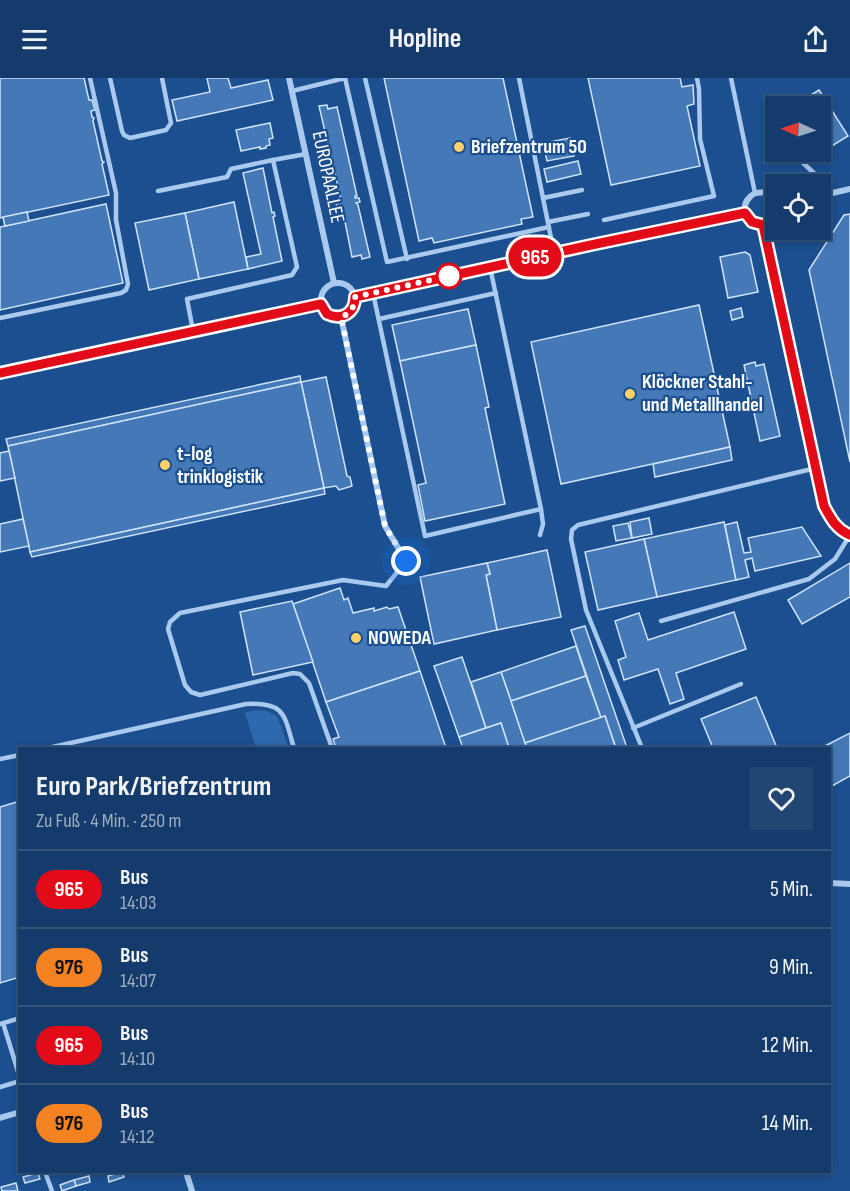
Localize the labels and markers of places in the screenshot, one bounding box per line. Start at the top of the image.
place label: Briefzentrum 50 [471,135,587,159]
marker: Briefzentrum 50 [452,140,466,154]
unlabelled marker [436,263,462,289]
place label: Klöckner Stahl- und Metallhandel [642,370,763,417]
marker: Klöckner Stahl- und Metallhandel [623,387,637,401]
place label: t-log trinklogistik [177,442,264,489]
marker: t-log trinklogistik [158,458,172,472]
place label: NOWEDA [368,626,432,650]
marker: NOWEDA [349,631,363,645]

